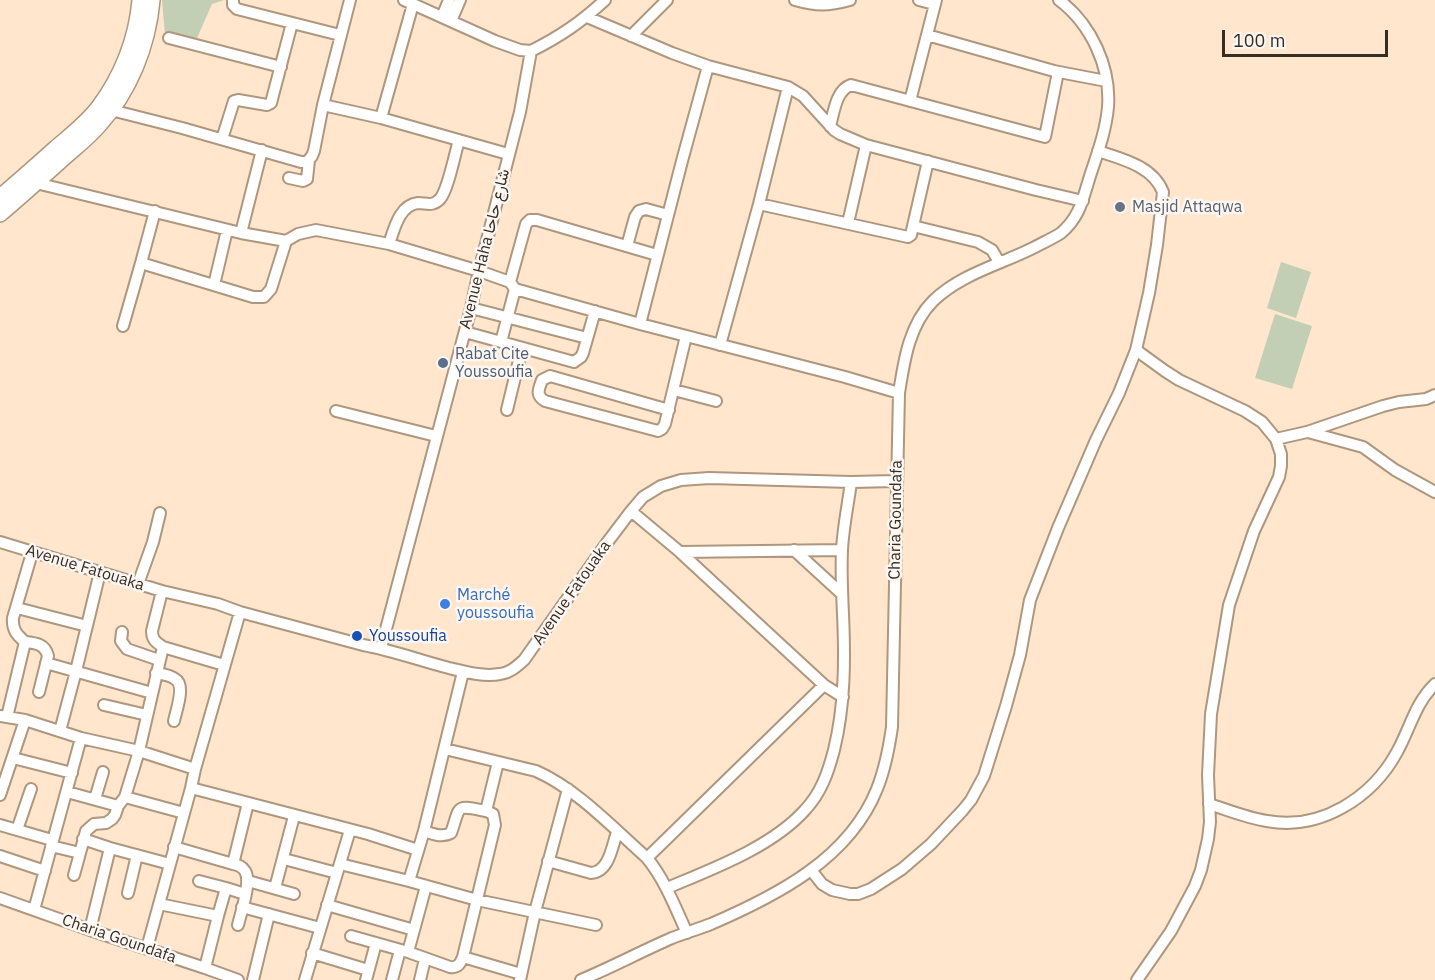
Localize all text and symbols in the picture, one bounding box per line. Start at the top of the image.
scale bar [1225,18,1392,56]
text: 100 m [1233,29,1285,52]
street label: Avenue Haha شارع حاحا [456,167,514,331]
place label: Masjid Attaqwa [1132,197,1242,217]
marker: Masjid Attaqwa [1113,200,1127,214]
place label: Rabat Cite Youssoufia [455,344,533,382]
marker: Rabat Cite Youssoufia [436,356,450,370]
street label: Charia Goundafa [885,460,907,580]
street label: Avenue Fatouaka [529,537,615,649]
street label: Avenue Fatouaka [23,541,147,595]
place label: Marché youssoufia [457,585,534,623]
marker: Marché youssoufia [438,597,452,611]
place label: Youssoufia [369,626,447,646]
marker: Youssoufia [350,629,364,643]
street label: Charia Goundafa [59,910,179,968]

